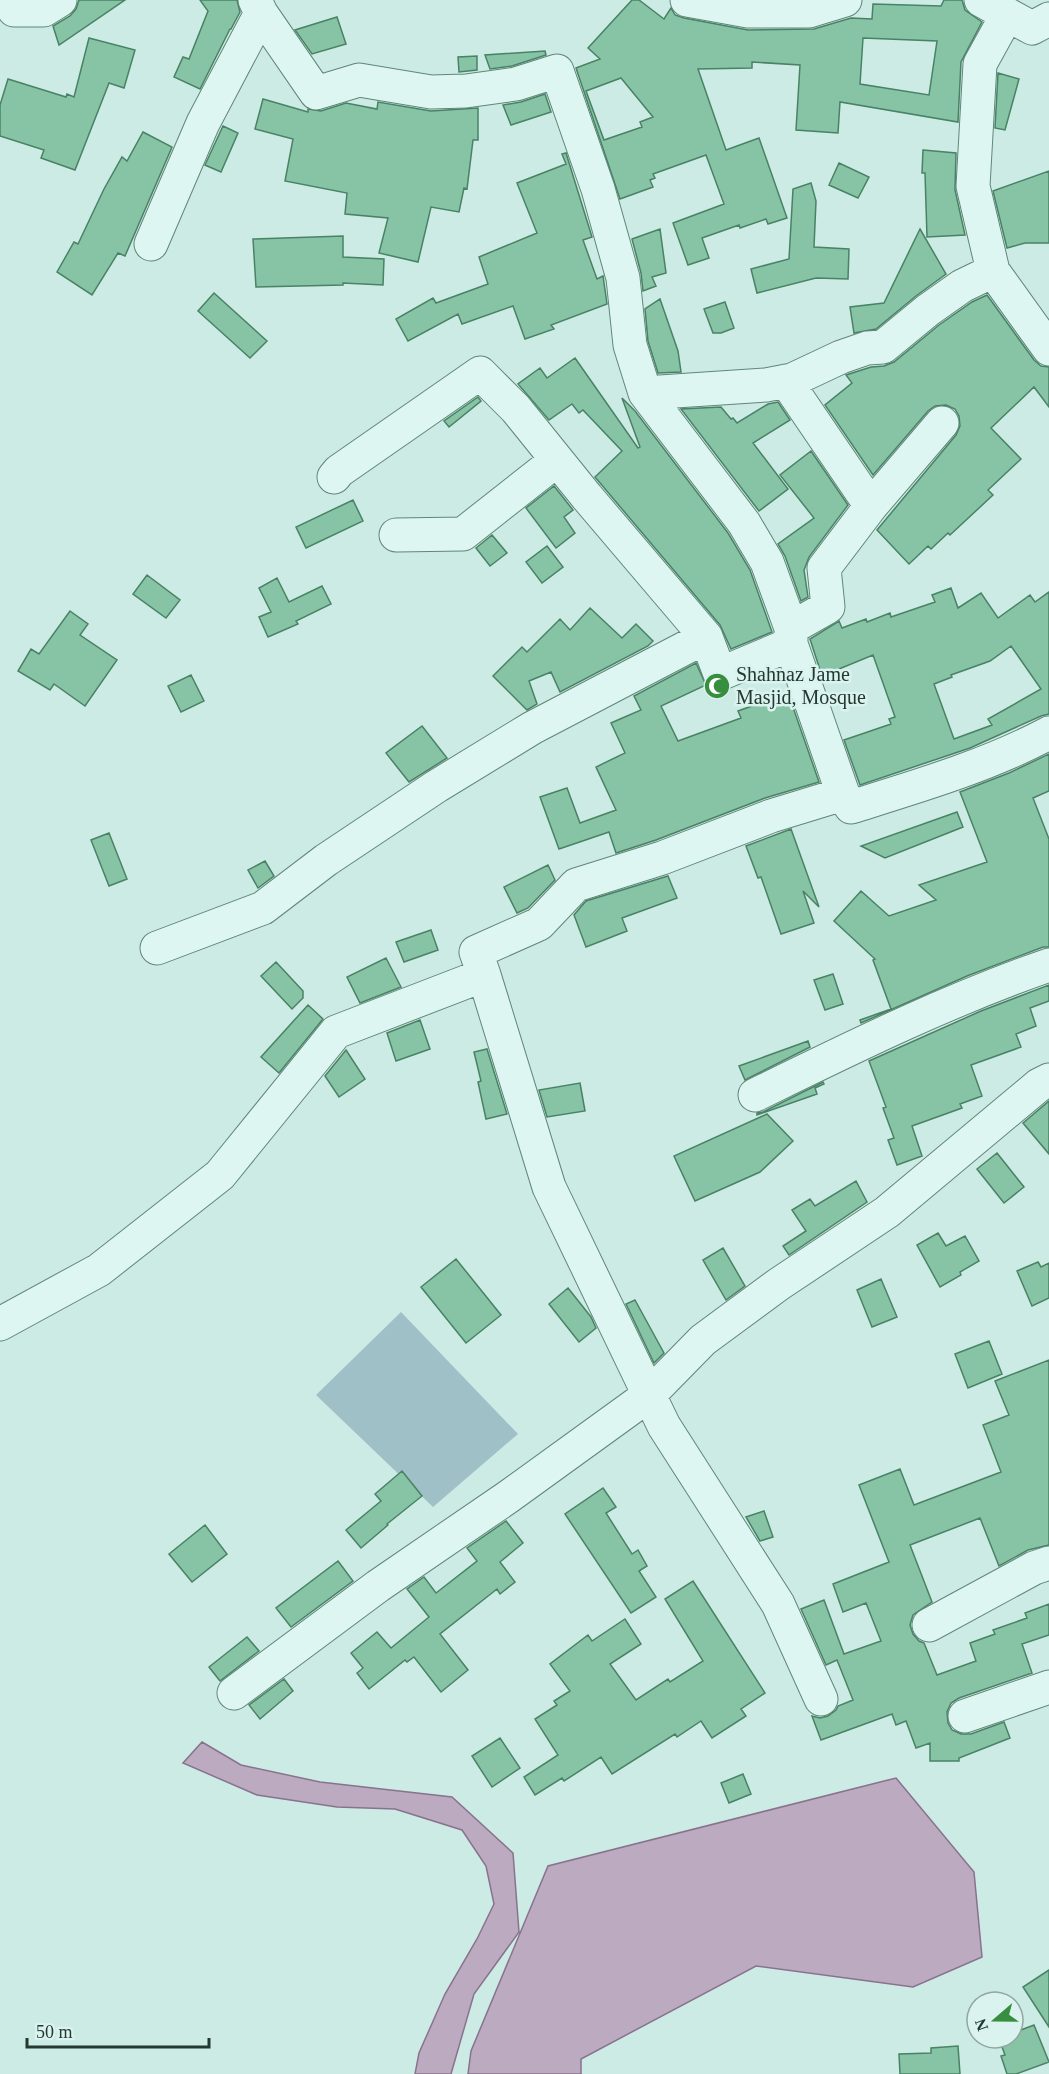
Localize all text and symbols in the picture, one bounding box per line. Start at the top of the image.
place label: Shahnaz Jame Masjid, Mosque [736,663,866,709]
mosque icon: Shahnaz Jame Masjid, Mosque [702,671,732,701]
north arrow [965,1990,1025,2050]
scale bar [27,2011,208,2049]
text: N [971,2016,991,2033]
text: 50 m [36,2022,73,2042]

